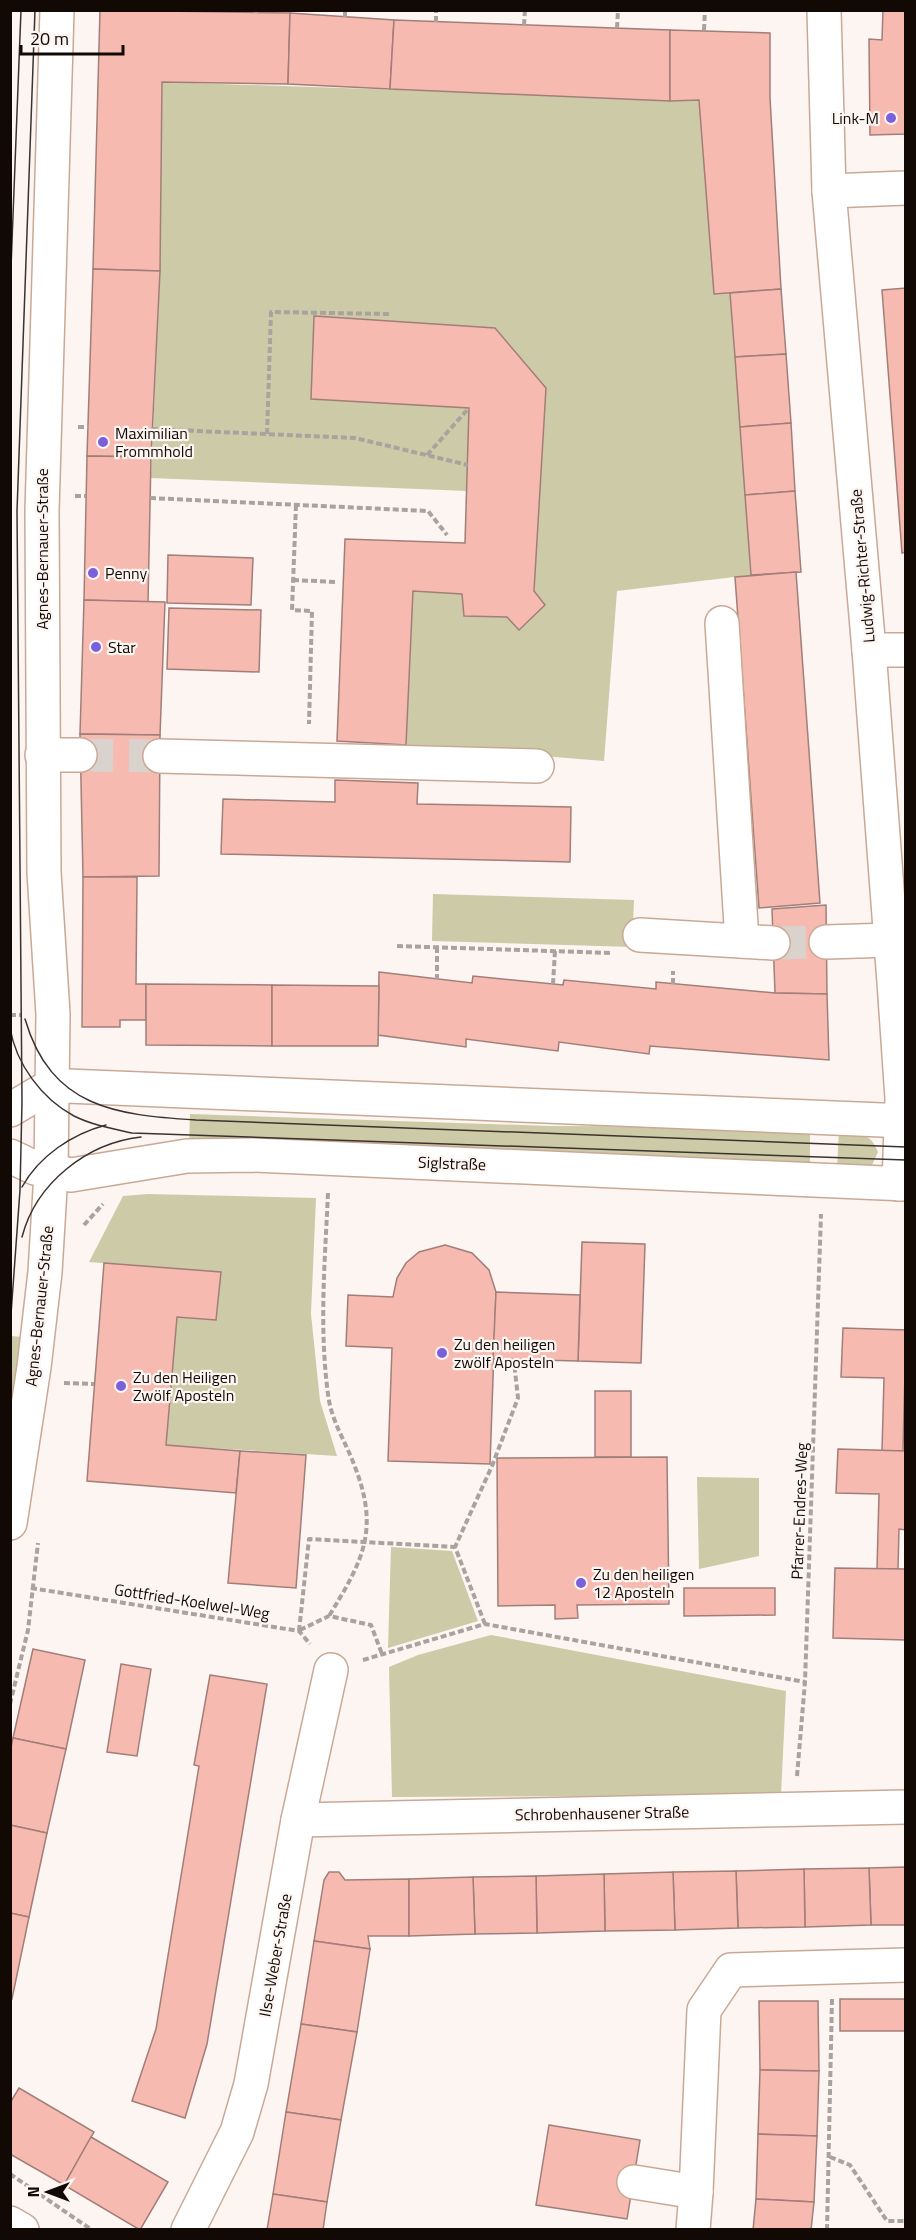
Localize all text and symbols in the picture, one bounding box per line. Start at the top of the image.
scale bar [21,18,123,56]
text: 20 m [30,25,69,52]
place label: Link-M [832,106,879,130]
marker: Link-M [884,111,898,125]
place label: Maximilian Frommhold [115,421,193,463]
marker: Maximilian Frommhold [96,435,110,449]
street label: Agnes-Bernauer-Straße [30,468,54,630]
street label: Ludwig-Richter-Straße [843,488,881,644]
place label: Penny [105,561,148,585]
marker: Penny [86,566,100,580]
place label: Star [108,635,136,659]
marker: Star [89,640,103,654]
street label: Siglstraße [418,1150,486,1176]
street label: Agnes-Bernauer-Straße [19,1224,59,1388]
place label: Zu den heiligen zwölf Aposteln [454,1332,555,1374]
marker: Zu den heiligen zwölf Aposteln [435,1346,449,1360]
place label: Zu den Heiligen Zwölf Aposteln [133,1365,236,1407]
marker: Zu den Heiligen Zwölf Aposteln [114,1379,128,1393]
street label: Pfarrer-Endres-Weg [785,1442,813,1580]
place label: Zu den heiligen 12 Aposteln [593,1562,694,1604]
marker: Zu den heiligen 12 Aposteln [574,1576,588,1590]
street label: Gottfried-Koelwel-Weg [112,1577,272,1625]
street label: Schrobenhausener Straße [515,1799,689,1827]
street label: Ilse-Weber-Straße [252,1892,298,2018]
north arrow [18,2162,78,2222]
text: N [21,2186,45,2198]

